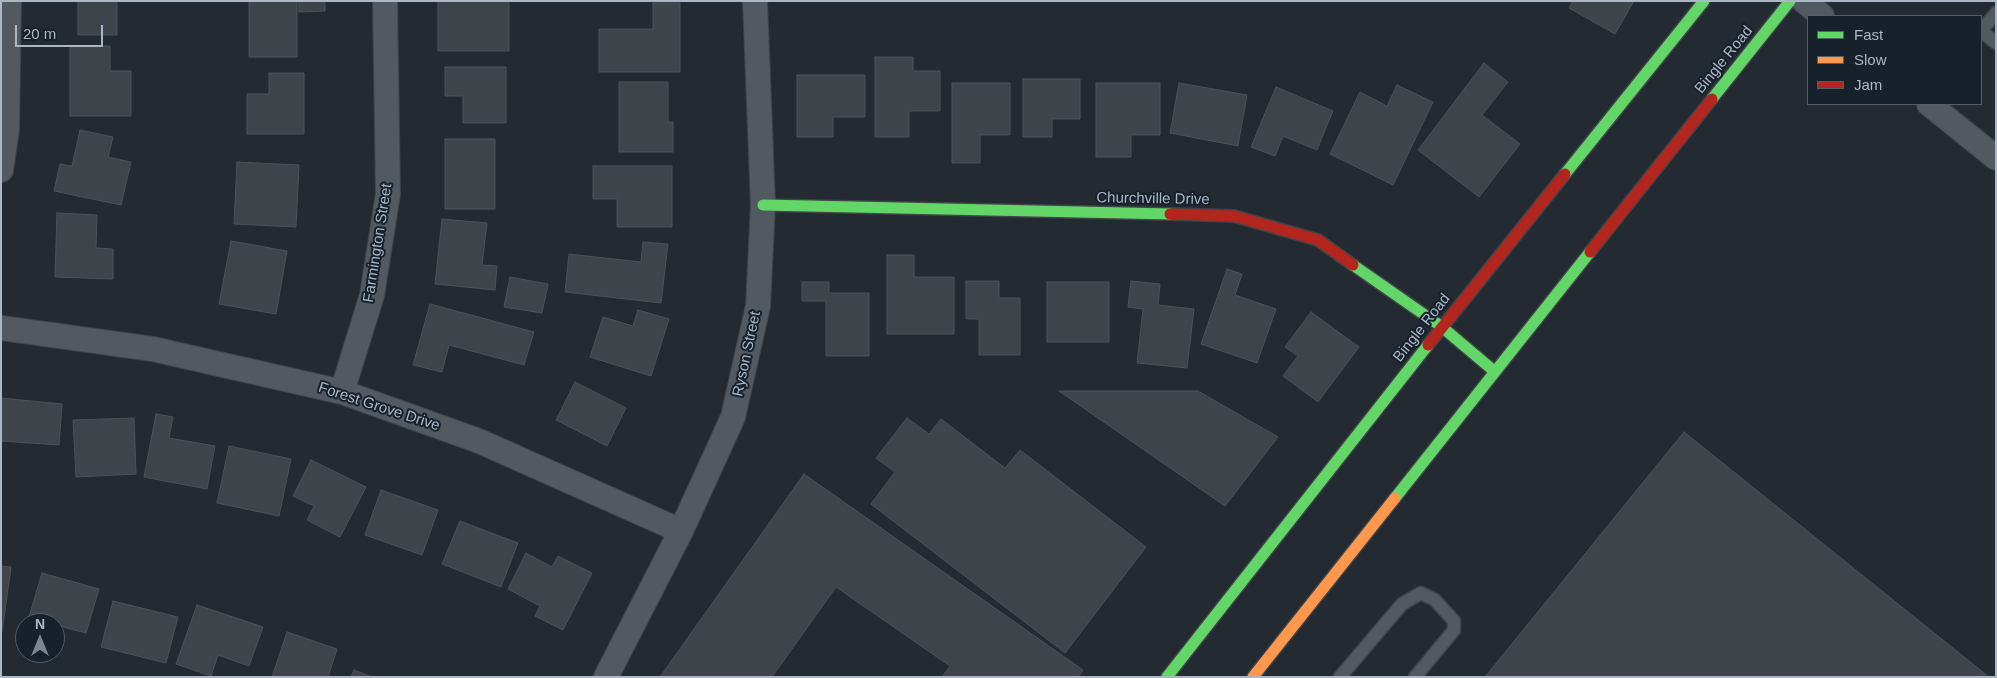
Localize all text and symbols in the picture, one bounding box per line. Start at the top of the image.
scale bar [18,15,105,47]
legend [1807,15,1982,105]
street label: Bingle Road [1691,23,1757,97]
text: 20 m [23,25,56,42]
text: Fast [1854,26,1883,43]
text: Slow [1854,51,1887,68]
text: Jam [1854,76,1882,93]
street label: Farmington Street [360,182,396,304]
street label: Churchville Drive [1096,189,1210,209]
street label: Bingle Road [1390,290,1454,366]
street label: Ryson Street [729,310,765,398]
street label: Forest Grove Drive [316,379,442,435]
north arrow [15,613,65,663]
text: N [35,616,45,632]

